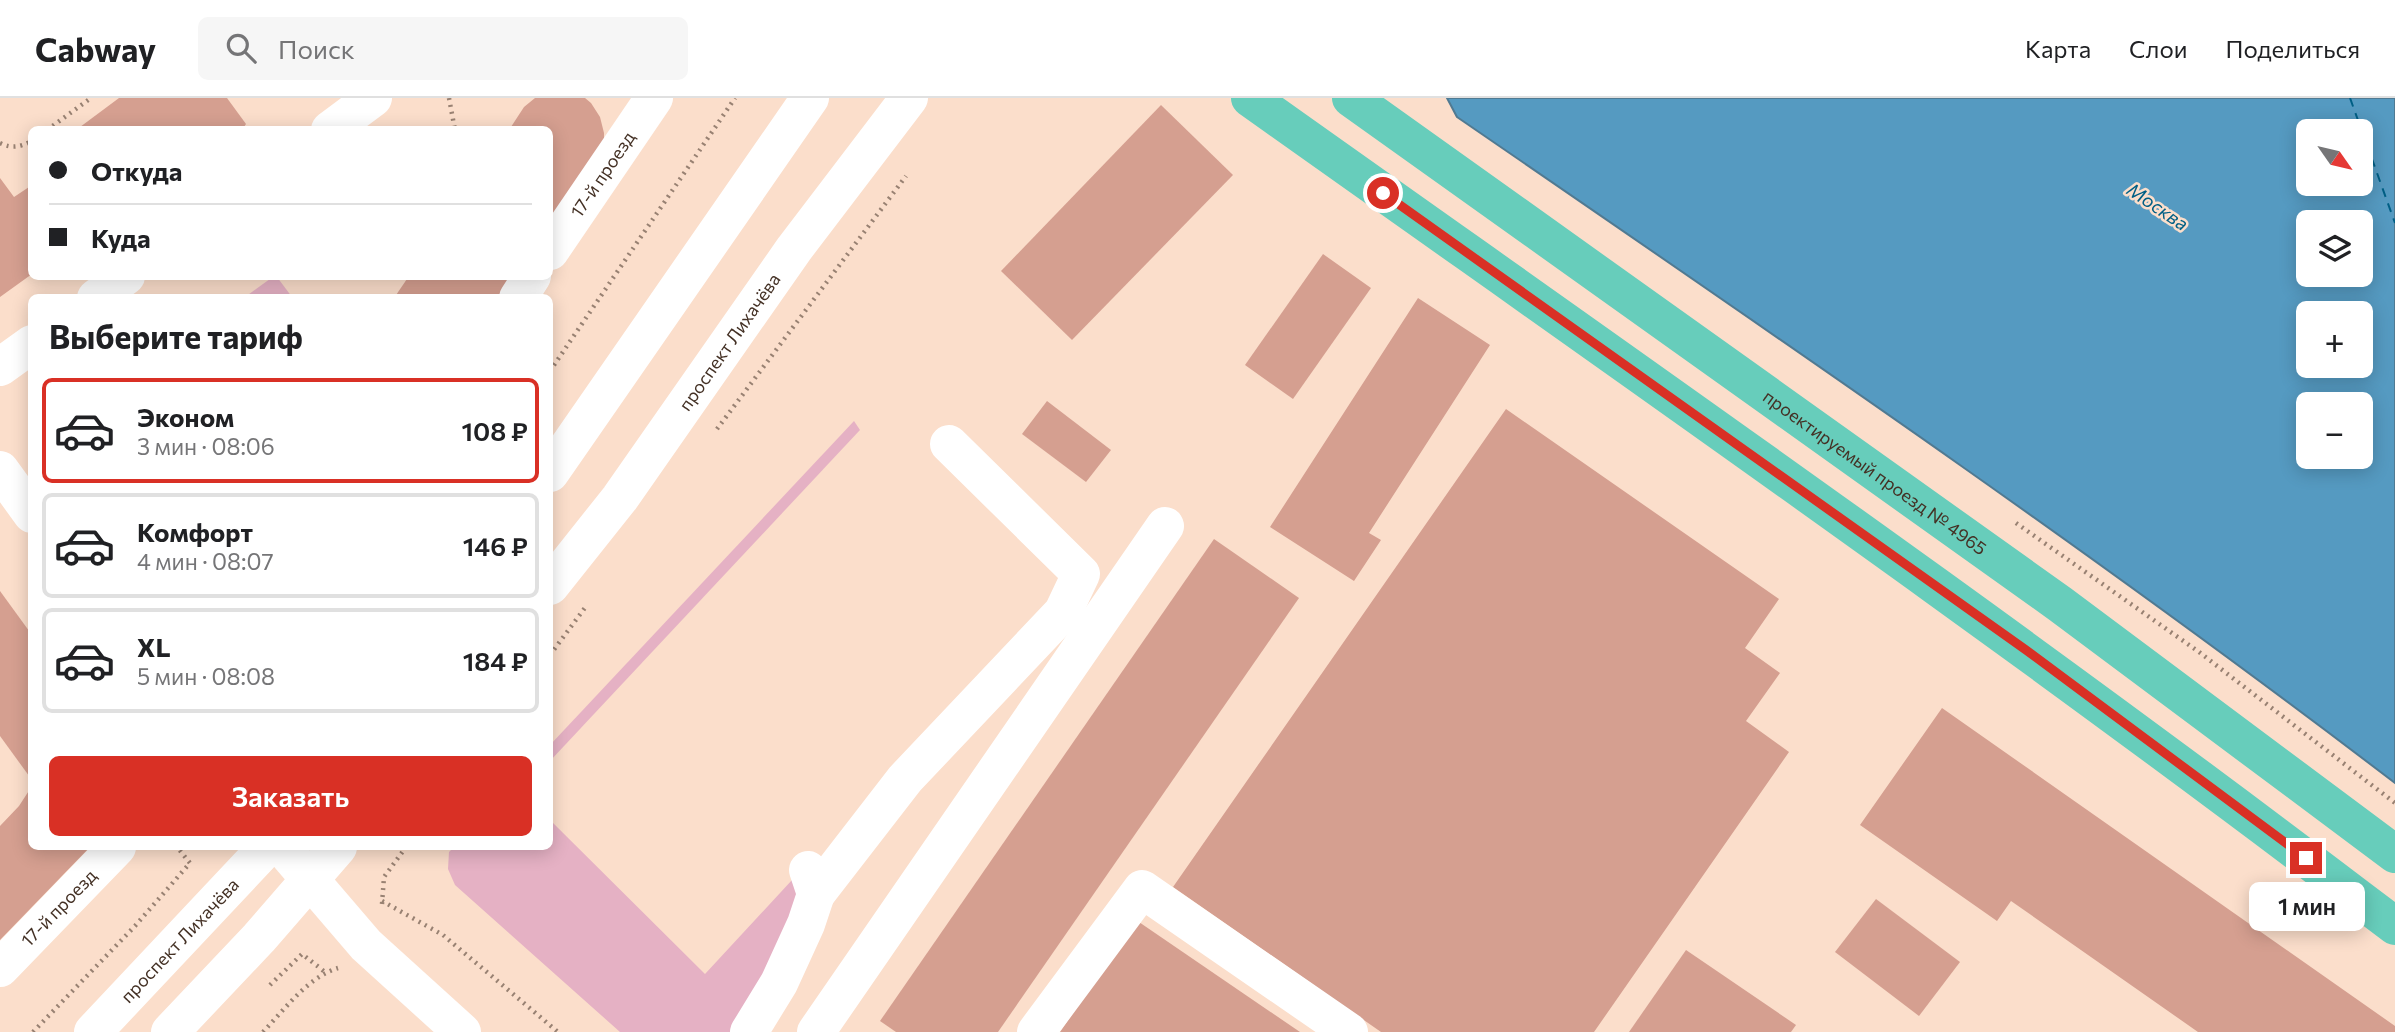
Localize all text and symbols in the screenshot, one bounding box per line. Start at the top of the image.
search box [198,17,688,80]
text: Cabway [35,28,156,69]
icon: search [222,29,260,67]
text: Поиск [278,33,355,64]
text: Карта [2025,34,2091,63]
text: Слои [2129,34,2187,63]
text: Поделиться [2225,34,2360,63]
north arrow [2296,119,2373,196]
map controls [2296,119,2373,469]
street label: 17-й проезд [565,127,639,221]
text: Откуда [91,155,182,186]
route start [1367,177,1399,209]
water label: Москва [2123,177,2193,235]
button: layers [2296,210,2373,287]
text: Куда [91,222,151,253]
street label: проспект Лихачёва [674,269,785,415]
button: + [2296,301,2373,378]
text: Выберите тариф [49,316,303,356]
street label: проектируемый проезд № 4965 [1759,385,1991,559]
button: − [2296,392,2373,469]
icon: car [53,399,116,462]
text: Эконом [137,401,234,432]
text: 108 ₽ [461,415,528,446]
text: 3 мин · 08:06 [137,432,275,460]
icon: car [53,514,116,577]
text: Комфорт [137,516,253,547]
text: 146 ₽ [463,530,528,561]
text: 4 мин · 08:07 [137,547,274,575]
icon: car [53,629,116,692]
text: XL [137,631,171,662]
text: 184 ₽ [463,645,528,676]
text: 5 мин · 08:08 [137,662,275,690]
button: Заказать [49,756,532,836]
route end [2290,842,2322,874]
street label: 17-й проезд [16,864,101,951]
street label: проспект Лихачёва [116,873,243,1007]
callout: 1 мин [2248,882,2364,932]
text: 1 мин [2278,892,2336,920]

